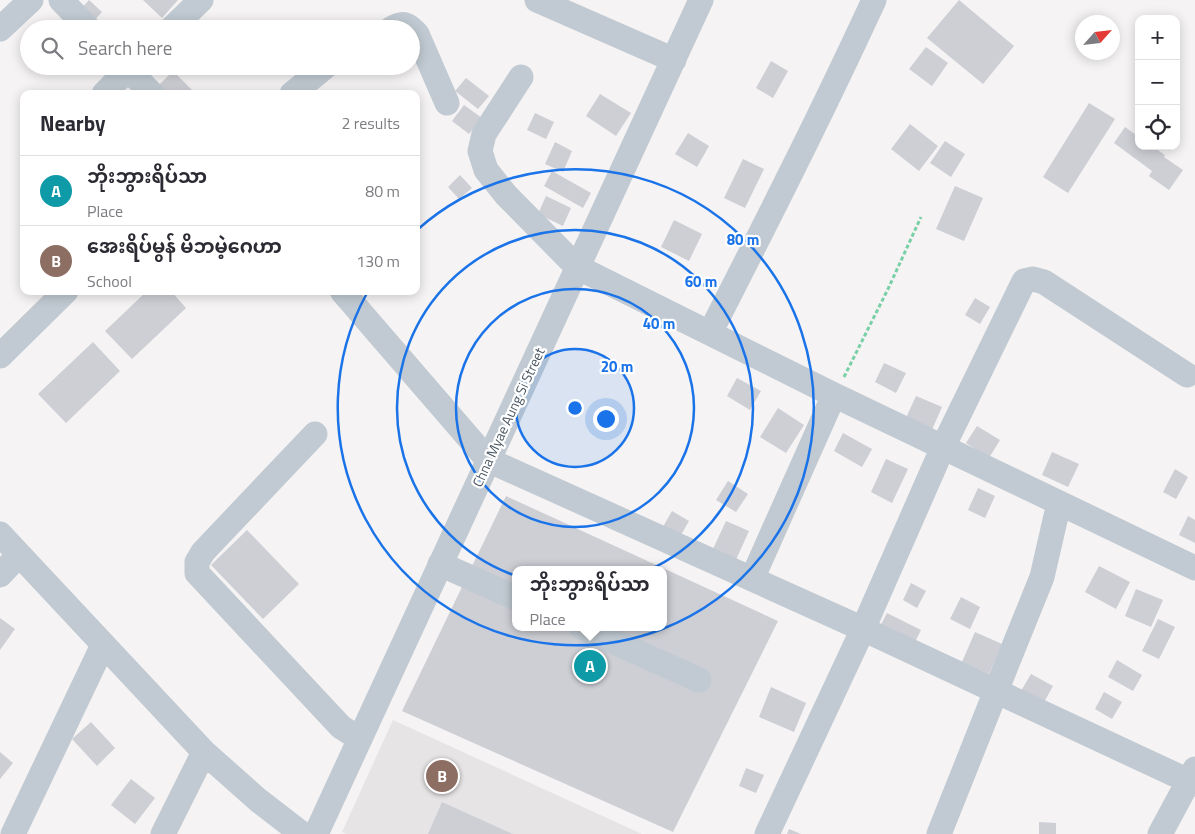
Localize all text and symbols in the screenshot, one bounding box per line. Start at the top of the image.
north arrow [1075,15,1120,60]
map controls [1135,15,1180,150]
button: + [1135,15,1180,60]
search box [20,20,420,75]
text: Search here [78,33,172,62]
icon: search [38,34,66,62]
button: − [1135,60,1180,105]
button: locate [1135,105,1180,150]
text: Nearby [40,107,105,139]
text: 2 results [341,111,400,135]
text: ဘိုးဘွားရိပ်သာ [87,161,207,190]
text: A [51,179,61,203]
text: 80 m [365,179,400,203]
text: Place [87,199,123,223]
text: 80 m [727,228,759,251]
text: အေးရိပ်မွန် မိဘမဲ့ဂေဟာ [87,231,282,260]
text: B [51,249,61,273]
text: 130 m [356,249,400,273]
text: School [87,269,132,293]
text: 60 m [685,270,717,293]
text: 40 m [643,312,675,335]
street label: Chna Myae Aung Si Street [466,344,550,490]
text: 20 m [601,355,633,378]
centre of rings [566,399,584,417]
your location [593,406,619,432]
popup [512,566,667,631]
text: ဘိုးဘွားရိပ်သာ [530,569,649,598]
text: Place [530,607,566,631]
pin: A [574,647,606,685]
pin: B [426,757,458,795]

